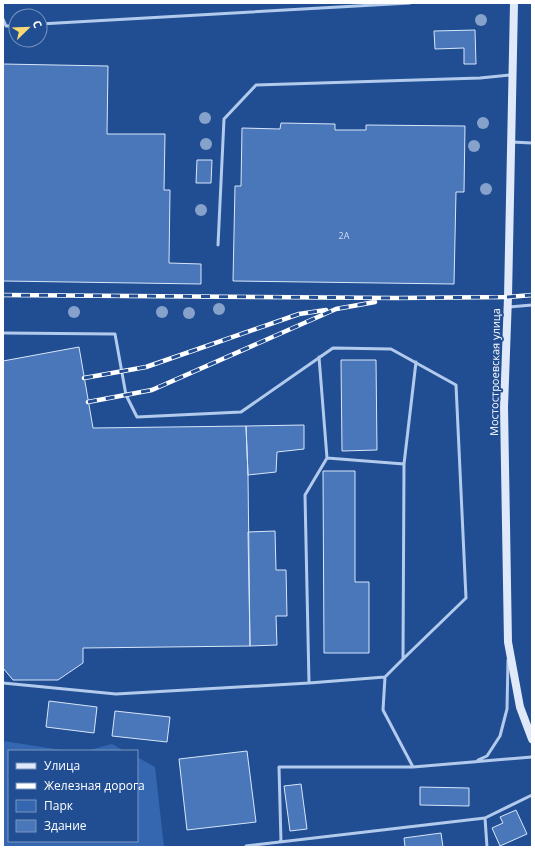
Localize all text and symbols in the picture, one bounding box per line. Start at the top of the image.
north arrow [8,8,48,48]
text: С [29,18,46,30]
house number: 2А [339,229,350,242]
street label: Мостостроевская улица [486,308,503,436]
legend [8,750,138,842]
text: Улица [44,757,80,774]
text: Железная дорога [44,777,145,794]
text: Парк [44,797,74,814]
text: Здание [44,817,87,834]

